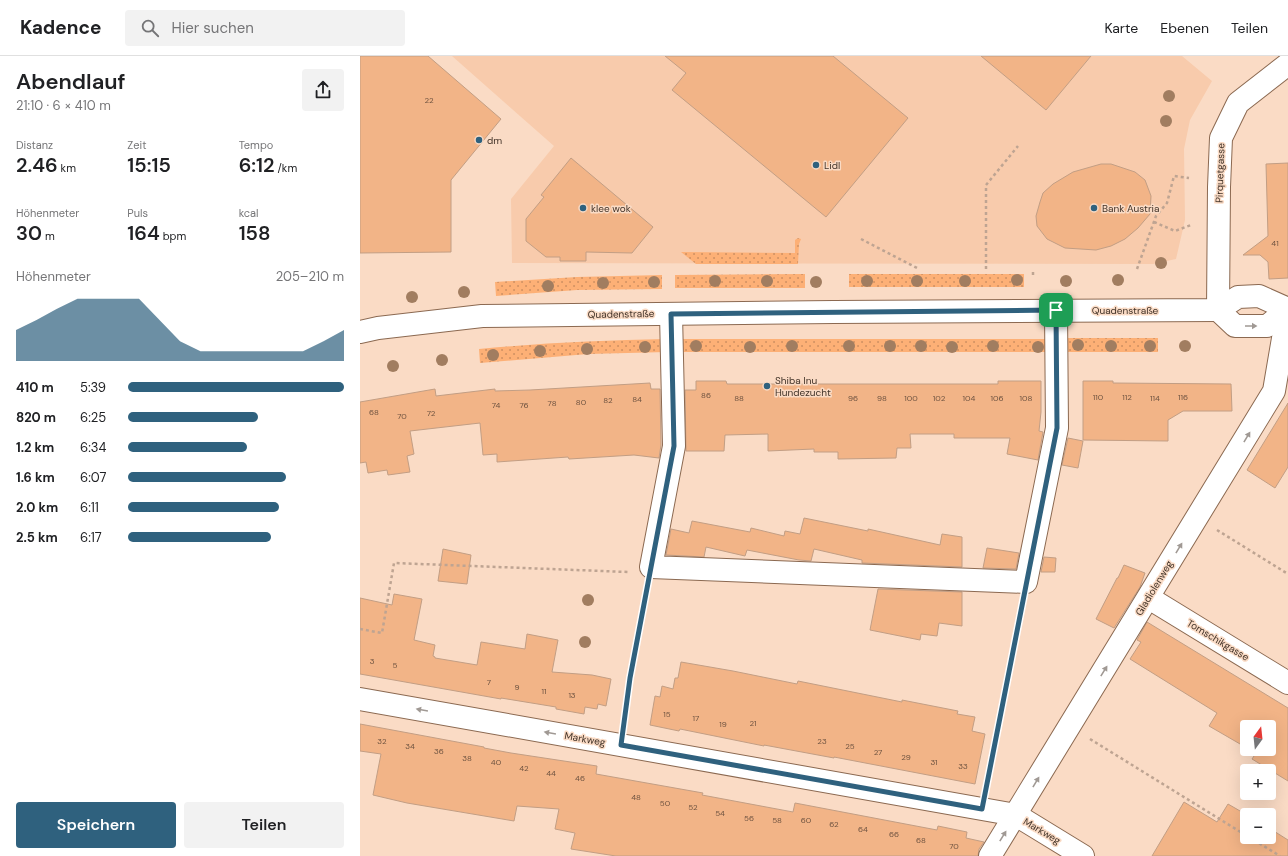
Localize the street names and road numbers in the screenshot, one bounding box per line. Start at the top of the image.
street label: Pirquetgasse [1212,143,1228,203]
street label: Quadenstraße [1092,304,1159,317]
street label: Quadenstraße [588,307,655,321]
street label: Gladiolenweg [1132,558,1176,618]
street label: Tomschikgasse [1185,616,1252,664]
street label: Markweg [564,729,607,749]
street label: Markweg [1021,815,1063,847]

